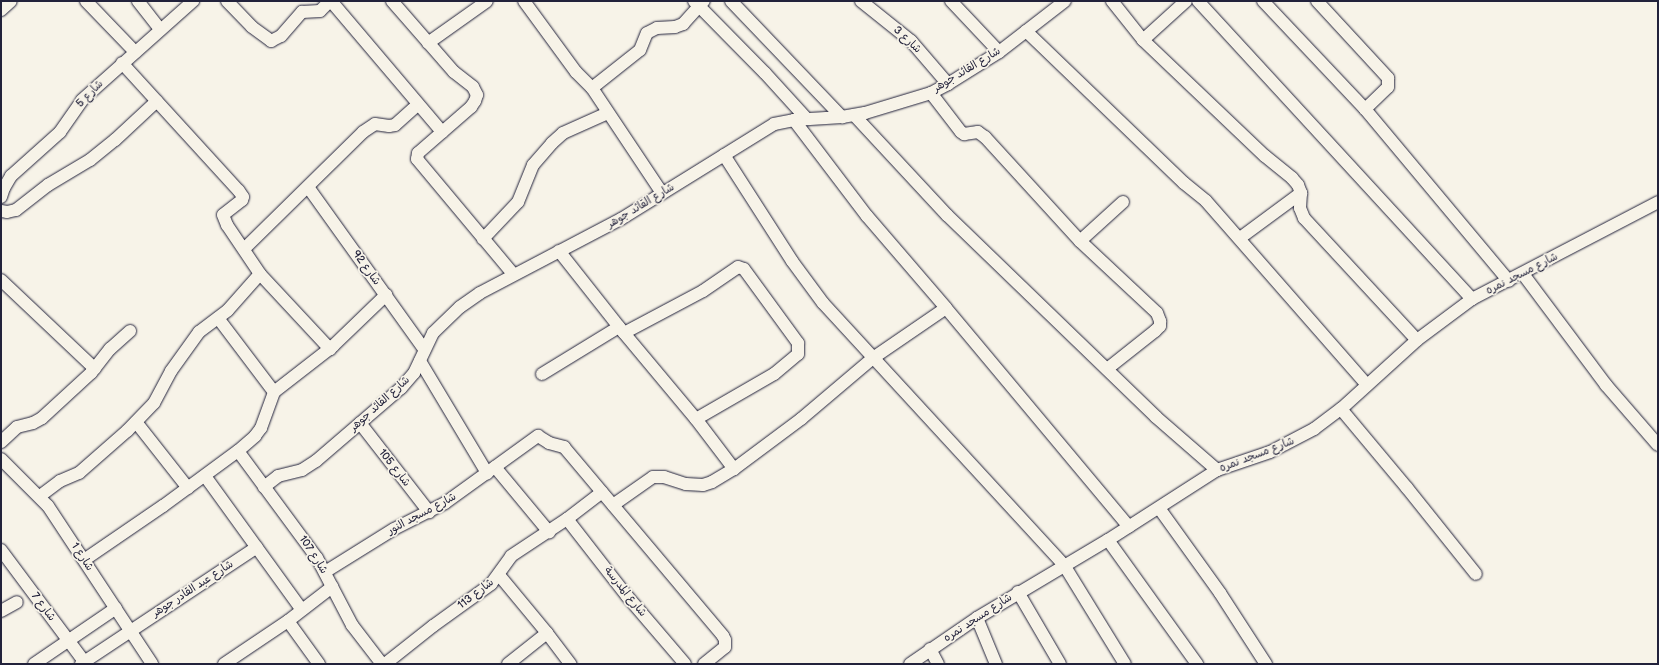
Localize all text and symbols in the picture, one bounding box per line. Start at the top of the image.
street label: شارع 3 [890,24,924,56]
street label: شارع القائد جوهر [931,45,1003,95]
street label: شارع 5 [74,78,106,110]
street label: شارع القائد جوهر [605,181,677,231]
street label: شارع 92 [349,248,383,288]
street label: شارع مسجد نمره [1484,250,1560,298]
street label: شارع القائد جوهر [347,374,413,434]
street label: شارع مسجد نمره [1218,435,1296,475]
street label: شارع 105 [375,447,413,489]
street label: شارع مسجد النور [385,490,459,538]
street label: شارع 107 [296,533,330,577]
street label: شارع 1 [68,540,96,574]
street label: شارع عبد القادر جوهر [150,558,236,620]
street label: شارع المدرسة [601,564,649,620]
street label: شارع 113 [455,576,497,612]
street label: شارع 7 [28,590,58,624]
street label: شارع مسجد نمره [941,591,1015,645]

